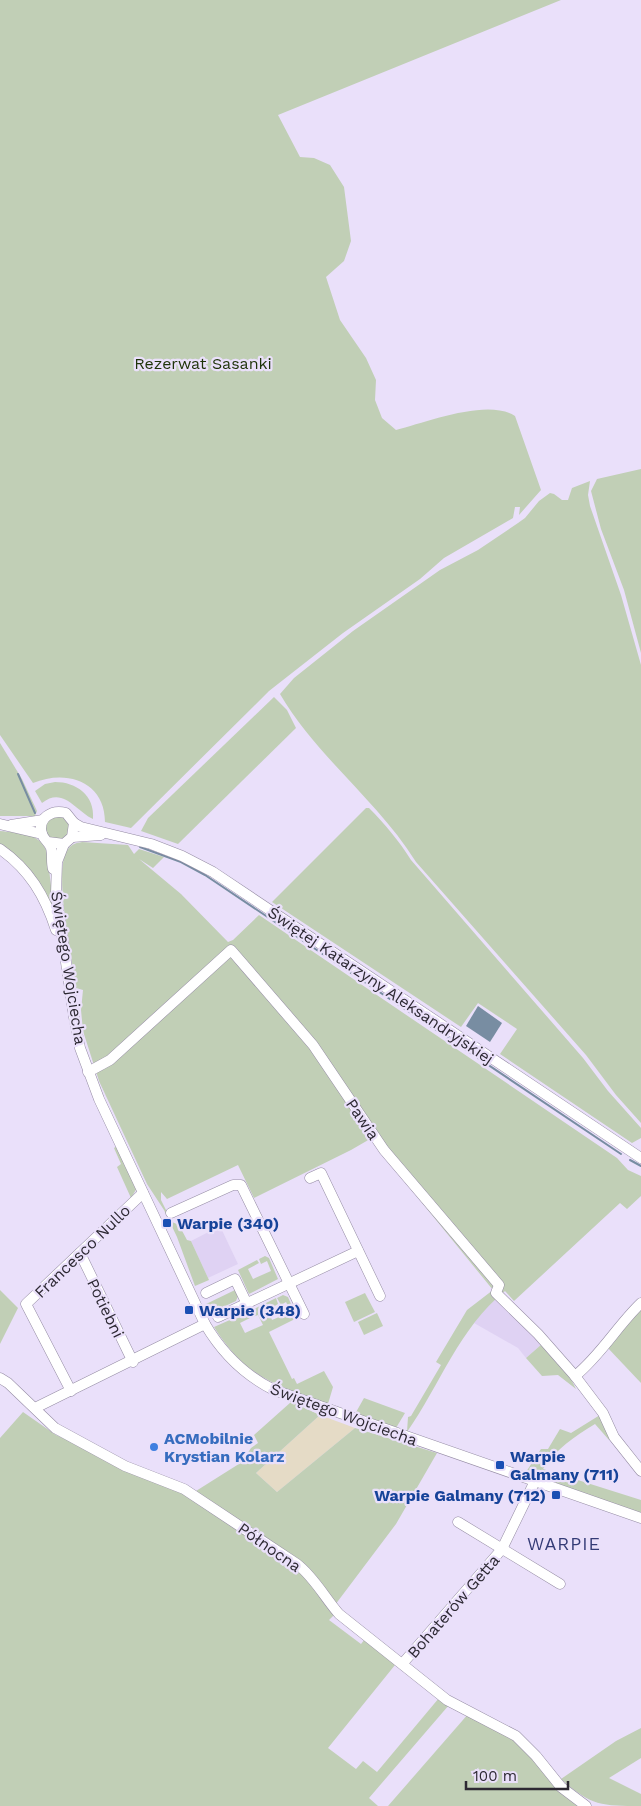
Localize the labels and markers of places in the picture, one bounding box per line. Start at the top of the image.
place label: Warpie (340) [177,1214,279,1233]
marker: Warpie (340) [161,1217,173,1229]
place label: Warpie (348) [199,1301,301,1320]
marker: Warpie (348) [183,1304,195,1316]
place label: ACMobilnie Krystian Kolarz [164,1429,285,1466]
marker: ACMobilnie Krystian Kolarz [148,1441,160,1453]
place label: Warpie Galmany (711) [510,1447,619,1484]
marker: Warpie Galmany (711) [494,1459,506,1471]
place label: Warpie Galmany (712) [374,1486,546,1505]
marker: Warpie Galmany (712) [550,1489,562,1501]

